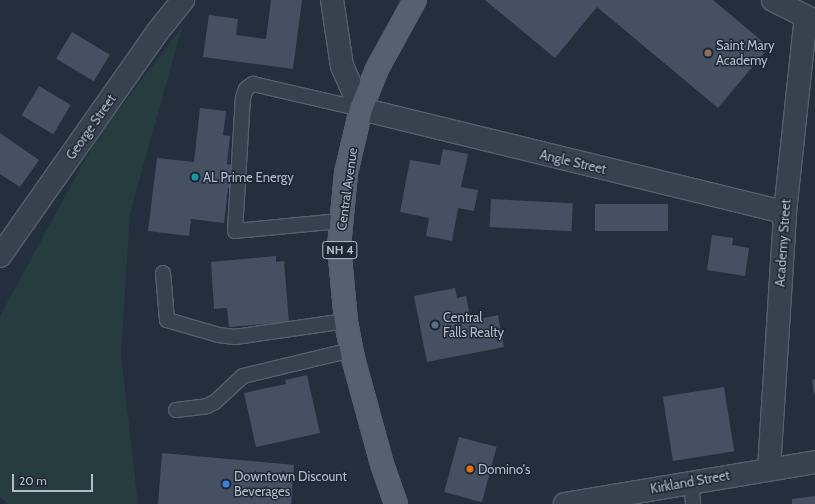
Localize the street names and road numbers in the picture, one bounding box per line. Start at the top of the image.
street label: George Street [63,91,119,163]
street label: Central Avenue [333,147,361,231]
street label: Angle Street [538,147,608,177]
street label: Academy Street [772,199,794,287]
road number: NH 4 [322,240,358,260]
street label: Kirkland Street [649,467,731,497]

